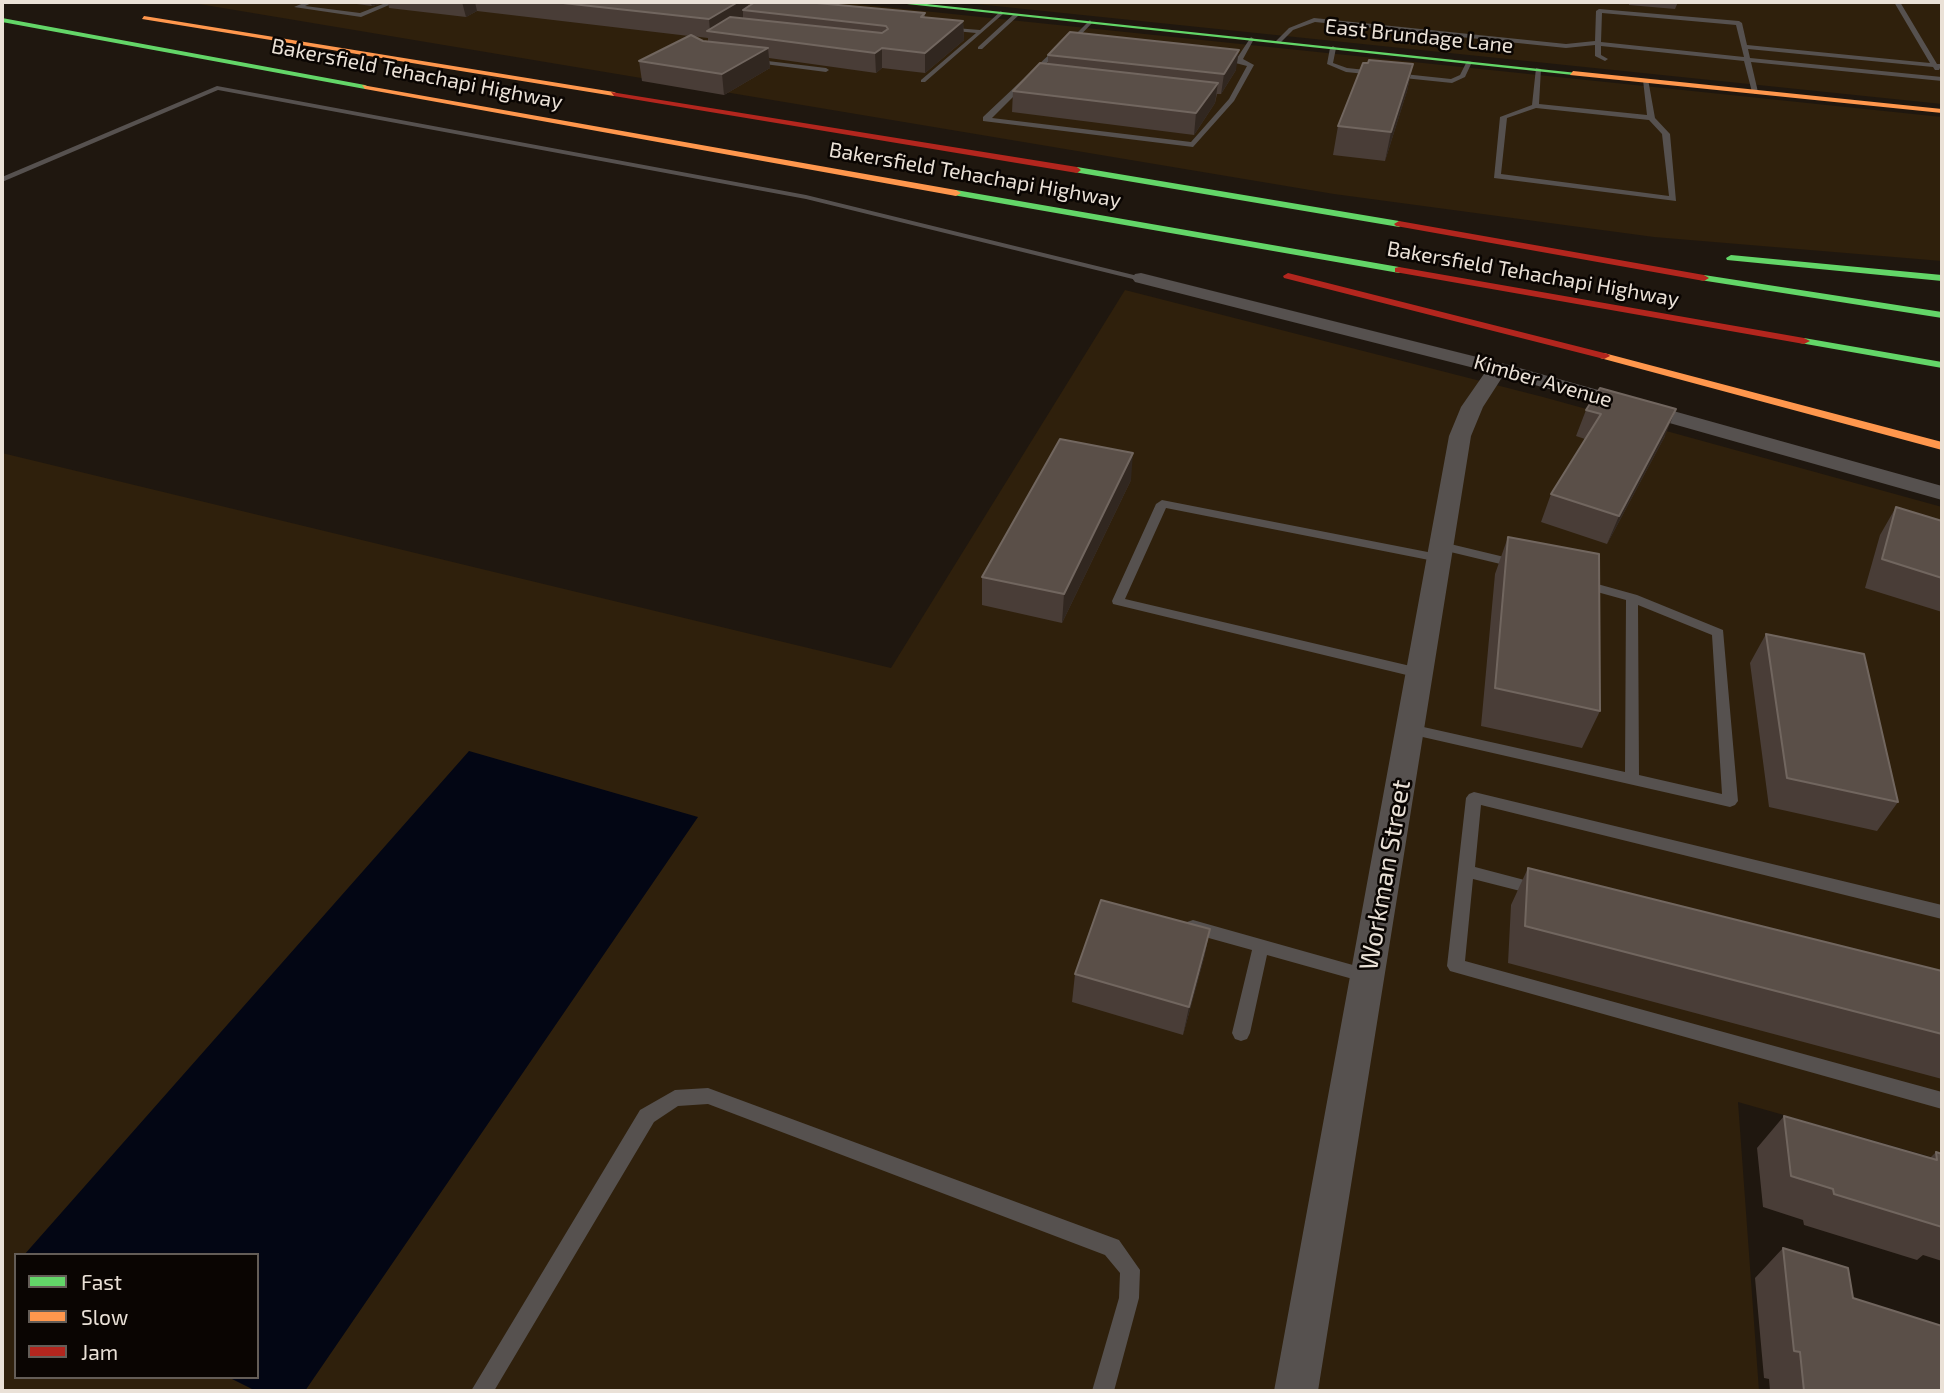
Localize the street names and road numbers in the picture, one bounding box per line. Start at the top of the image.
street label: East Brundage Lane [1324,14,1514,58]
street label: Bakersfield Tehachapi Highway [269,33,565,115]
street label: Bakersfield Tehachapi Highway [827,137,1123,213]
street label: Bakersfield Tehachapi Highway [1385,236,1681,312]
street label: Kimber Avenue [1471,349,1615,413]
street label: Workman Street [1353,777,1417,973]

